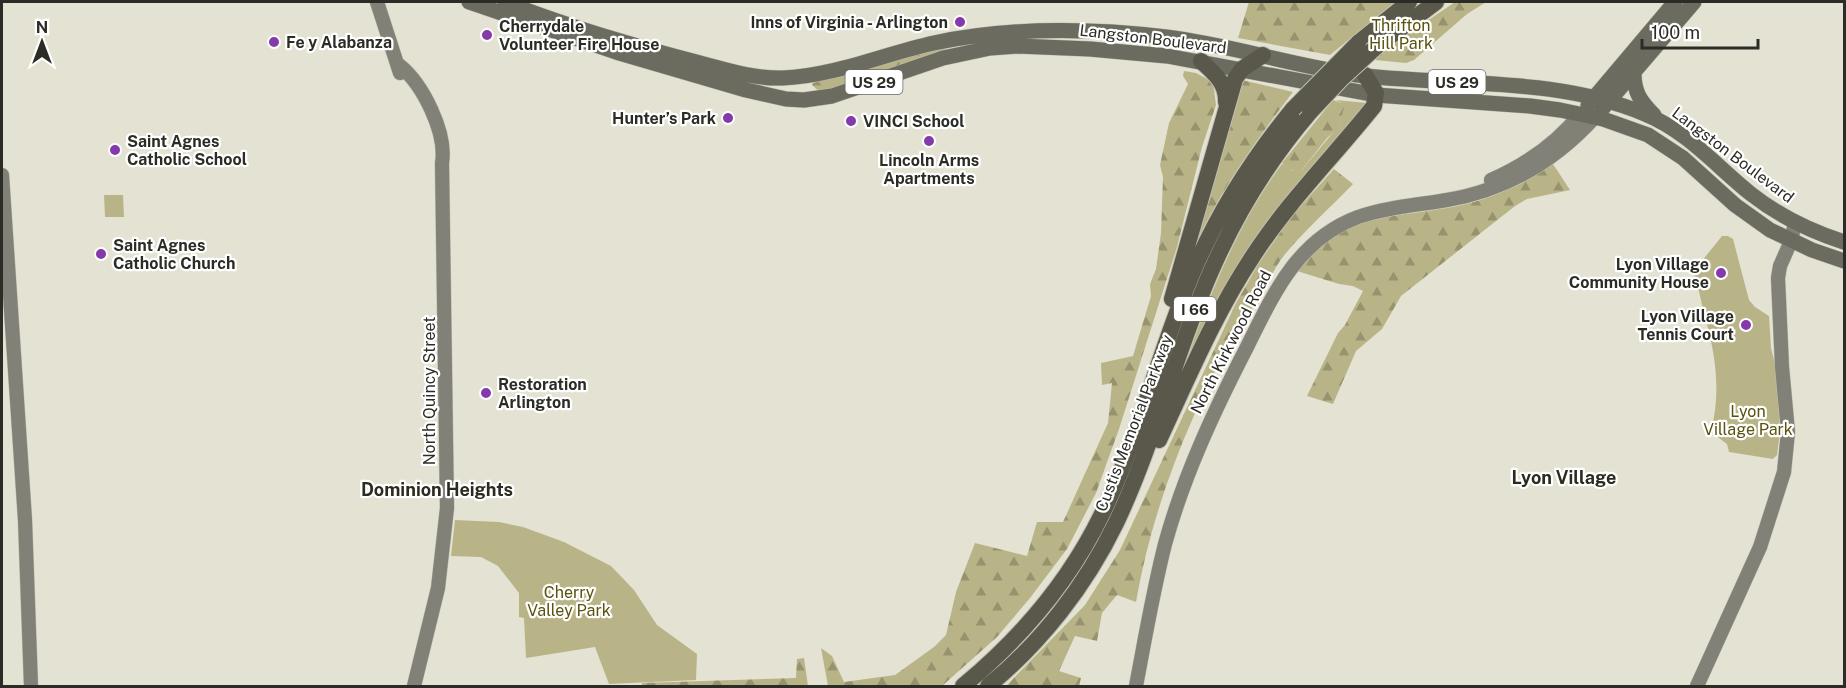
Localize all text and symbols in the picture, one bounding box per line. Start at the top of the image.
north arrow [12,12,72,72]
scale bar [1642,12,1758,50]
place label: Inns of Virginia - Arlington [750,13,948,32]
marker: Inns of Virginia - Arlington [953,15,967,29]
park label: Thrifton Hill Park [1369,16,1433,53]
place label: Cherrydale Volunteer Fire House [499,17,659,54]
text: N [36,18,48,37]
street label: Langston Boulevard [1079,21,1227,57]
text: 100 m [1651,22,1700,43]
marker: Cherrydale Volunteer Fire House [480,28,494,42]
place label: Fe y Alabanza [286,33,392,52]
marker: Fe y Alabanza [267,35,281,49]
road number: US 29 [846,70,902,94]
road number: US 29 [1428,70,1486,94]
street label: Langston Boulevard [1668,103,1798,207]
place label: Hunter’s Park [612,109,716,128]
marker: Hunter’s Park [721,111,735,125]
place label: VINCI School [863,112,965,131]
marker: VINCI School [844,114,858,128]
place label: Saint Agnes Catholic School [127,132,247,169]
marker: Lincoln Arms Apartments [922,134,936,148]
marker: Saint Agnes Catholic School [108,143,122,157]
place label: Lincoln Arms Apartments [879,151,979,188]
place label: Saint Agnes Catholic Church [113,236,235,273]
marker: Saint Agnes Catholic Church [94,247,108,261]
place label: Lyon Village Community House [1569,255,1709,292]
marker: Lyon Village Community House [1714,266,1728,280]
street label: North Kirkwood Road [1187,267,1275,417]
road number: I 66 [1174,297,1216,321]
place label: Lyon Village Tennis Court [1638,307,1734,344]
street label: North Quincy Street [420,317,439,465]
marker: Lyon Village Tennis Court [1739,318,1753,332]
street label: Custis Memorial Parkway [1091,331,1177,514]
place label: Restoration Arlington [498,375,587,412]
marker: Restoration Arlington [479,386,493,400]
park label: Lyon Village Park [1703,402,1793,439]
district label: Lyon Village [1512,467,1616,488]
district label: Dominion Heights [361,479,513,500]
park label: Cherry Valley Park [527,583,611,620]

